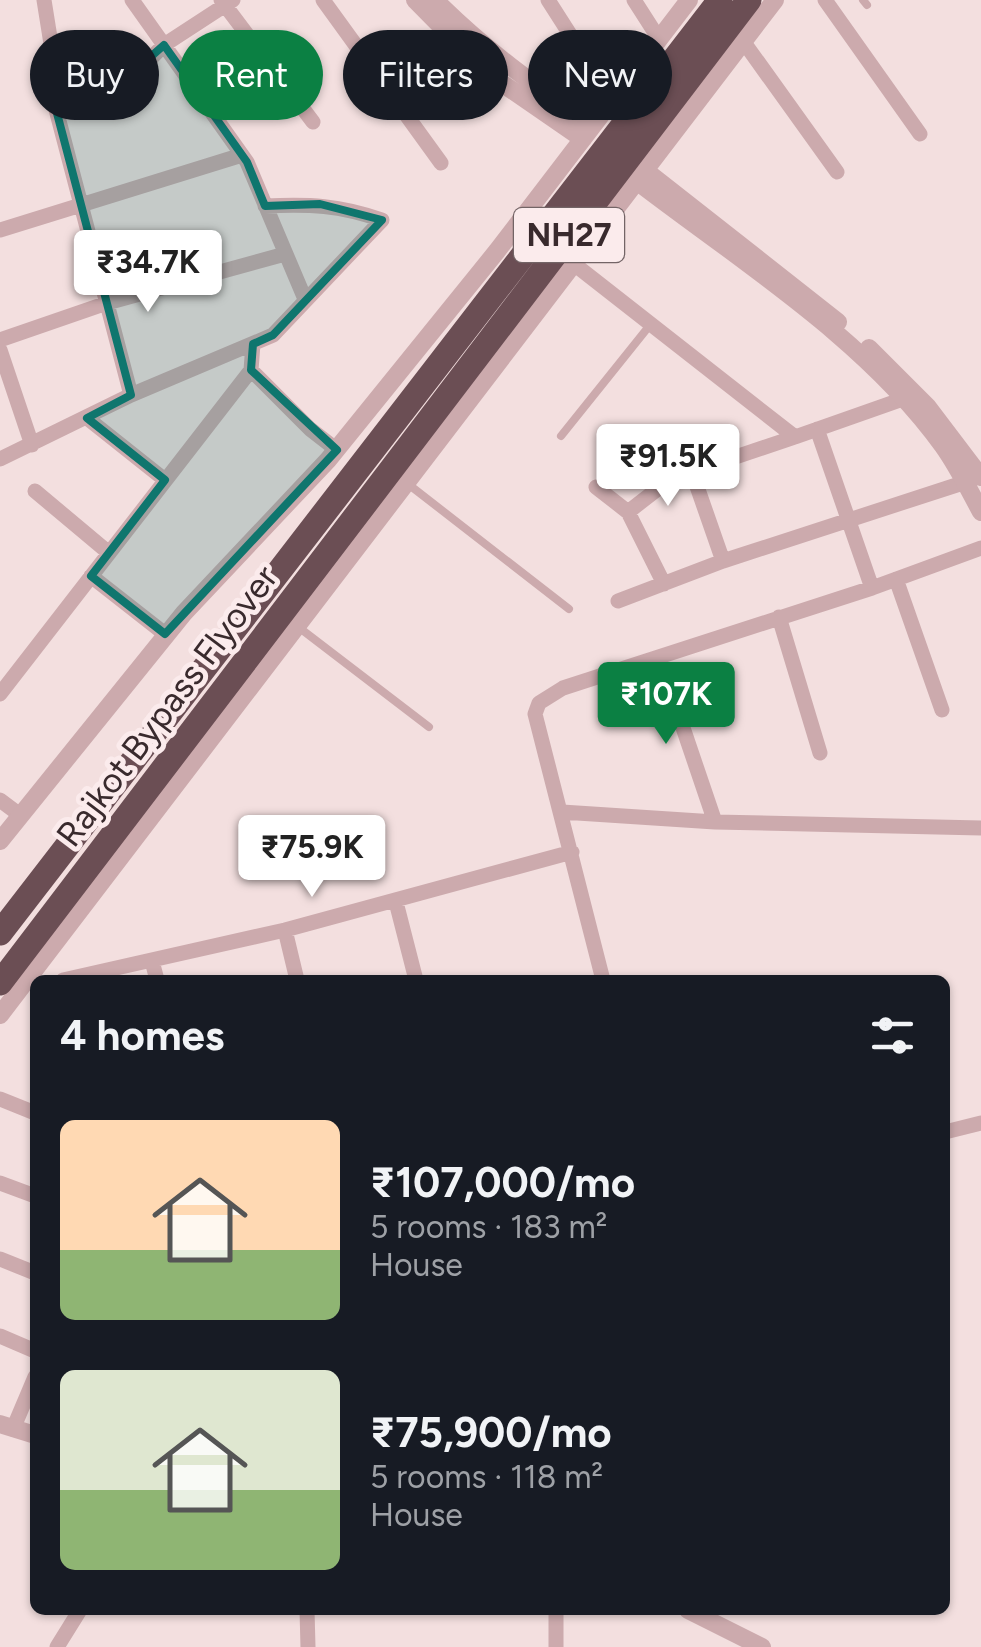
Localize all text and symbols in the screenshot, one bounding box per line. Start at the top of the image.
chip: Buy [30,30,159,120]
chip: Rent [179,30,323,120]
chip: Filters [343,30,508,120]
chip: New [528,30,672,120]
road number: NH27 [514,208,624,262]
pin: ₹34.7K [67,230,229,315]
text: ₹34.7K [96,243,200,281]
pin: ₹91.5K [587,424,749,509]
text: ₹91.5K [618,437,718,475]
street label: Rajkot Bypass Flyover [48,557,286,855]
pin: ₹107K [596,662,736,747]
text: ₹107K [620,675,712,713]
pin: ₹75.9K [231,815,393,900]
text: ₹75.9K [260,828,364,866]
icon: filters [865,1008,920,1063]
text: 4 homes [60,1010,224,1061]
text: ₹107,000/mo [370,1157,635,1208]
icon: home [140,1160,260,1280]
text: 5 rooms · 183 m² [370,1208,607,1246]
text: House [370,1246,463,1284]
text: ₹75,900/mo [370,1407,612,1458]
icon: home [140,1410,260,1530]
text: 5 rooms · 118 m² [370,1458,603,1496]
text: House [370,1496,463,1534]

